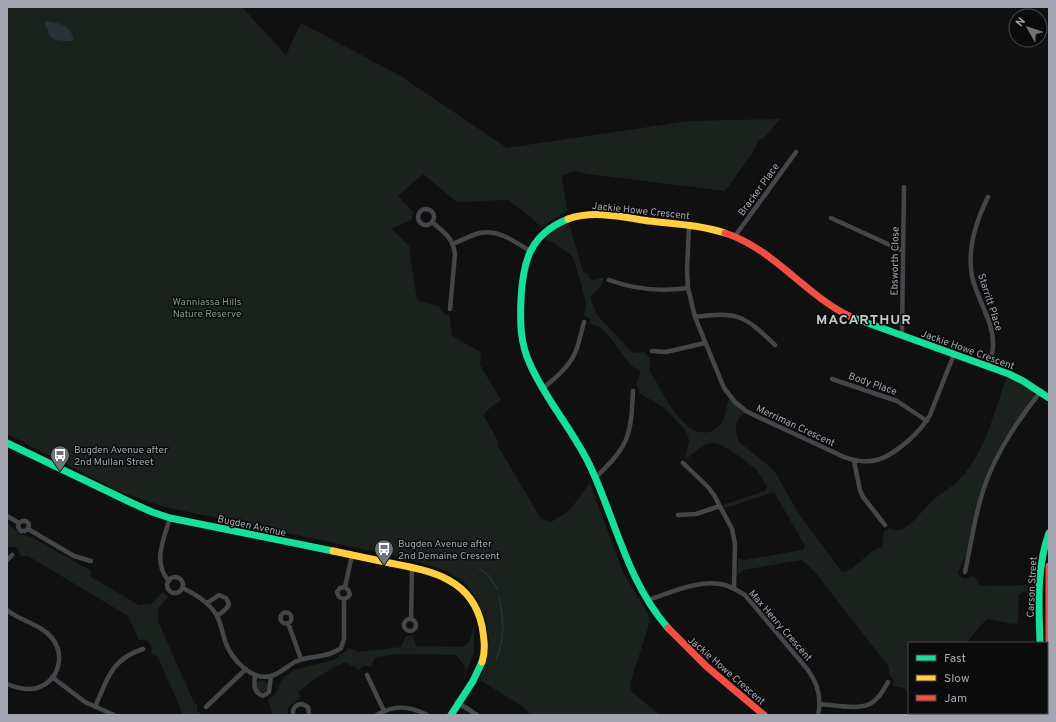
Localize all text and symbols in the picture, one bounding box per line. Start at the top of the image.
north arrow [1008,8,1048,48]
text: N [1013,15,1029,30]
street label: Bracker Place [736,161,783,219]
street label: Jackie Howe Crescent [591,200,691,223]
street label: Ebsworth Close [888,227,903,296]
street label: Starritt Place [974,272,1005,333]
park label: Wanniassa Hills Nature Reserve [172,296,242,321]
district label: MACARTHUR [816,312,912,329]
street label: Jackie Howe Crescent [919,327,1016,373]
street label: Body Place [847,370,898,399]
street label: Merriman Crescent [754,402,837,450]
bus stop icon: Bugden Avenue after 2nd Mullan Street [49,444,71,472]
place label: Bugden Avenue after 2nd Mullan Street [74,444,168,469]
street label: Bugden Avenue [216,513,287,540]
bus stop icon: Bugden Avenue after 2nd Demaine Crescent [373,538,395,566]
place label: Bugden Avenue after 2nd Demaine Crescent [398,538,500,563]
street label: Carson Street [1024,556,1041,618]
street label: Max Henry Crescent [745,588,815,665]
street label: Jackie Howe Crescent [685,634,768,708]
legend [908,642,1048,714]
text: Fast [944,651,966,667]
text: Slow [944,671,970,687]
text: Jam [944,691,967,707]

